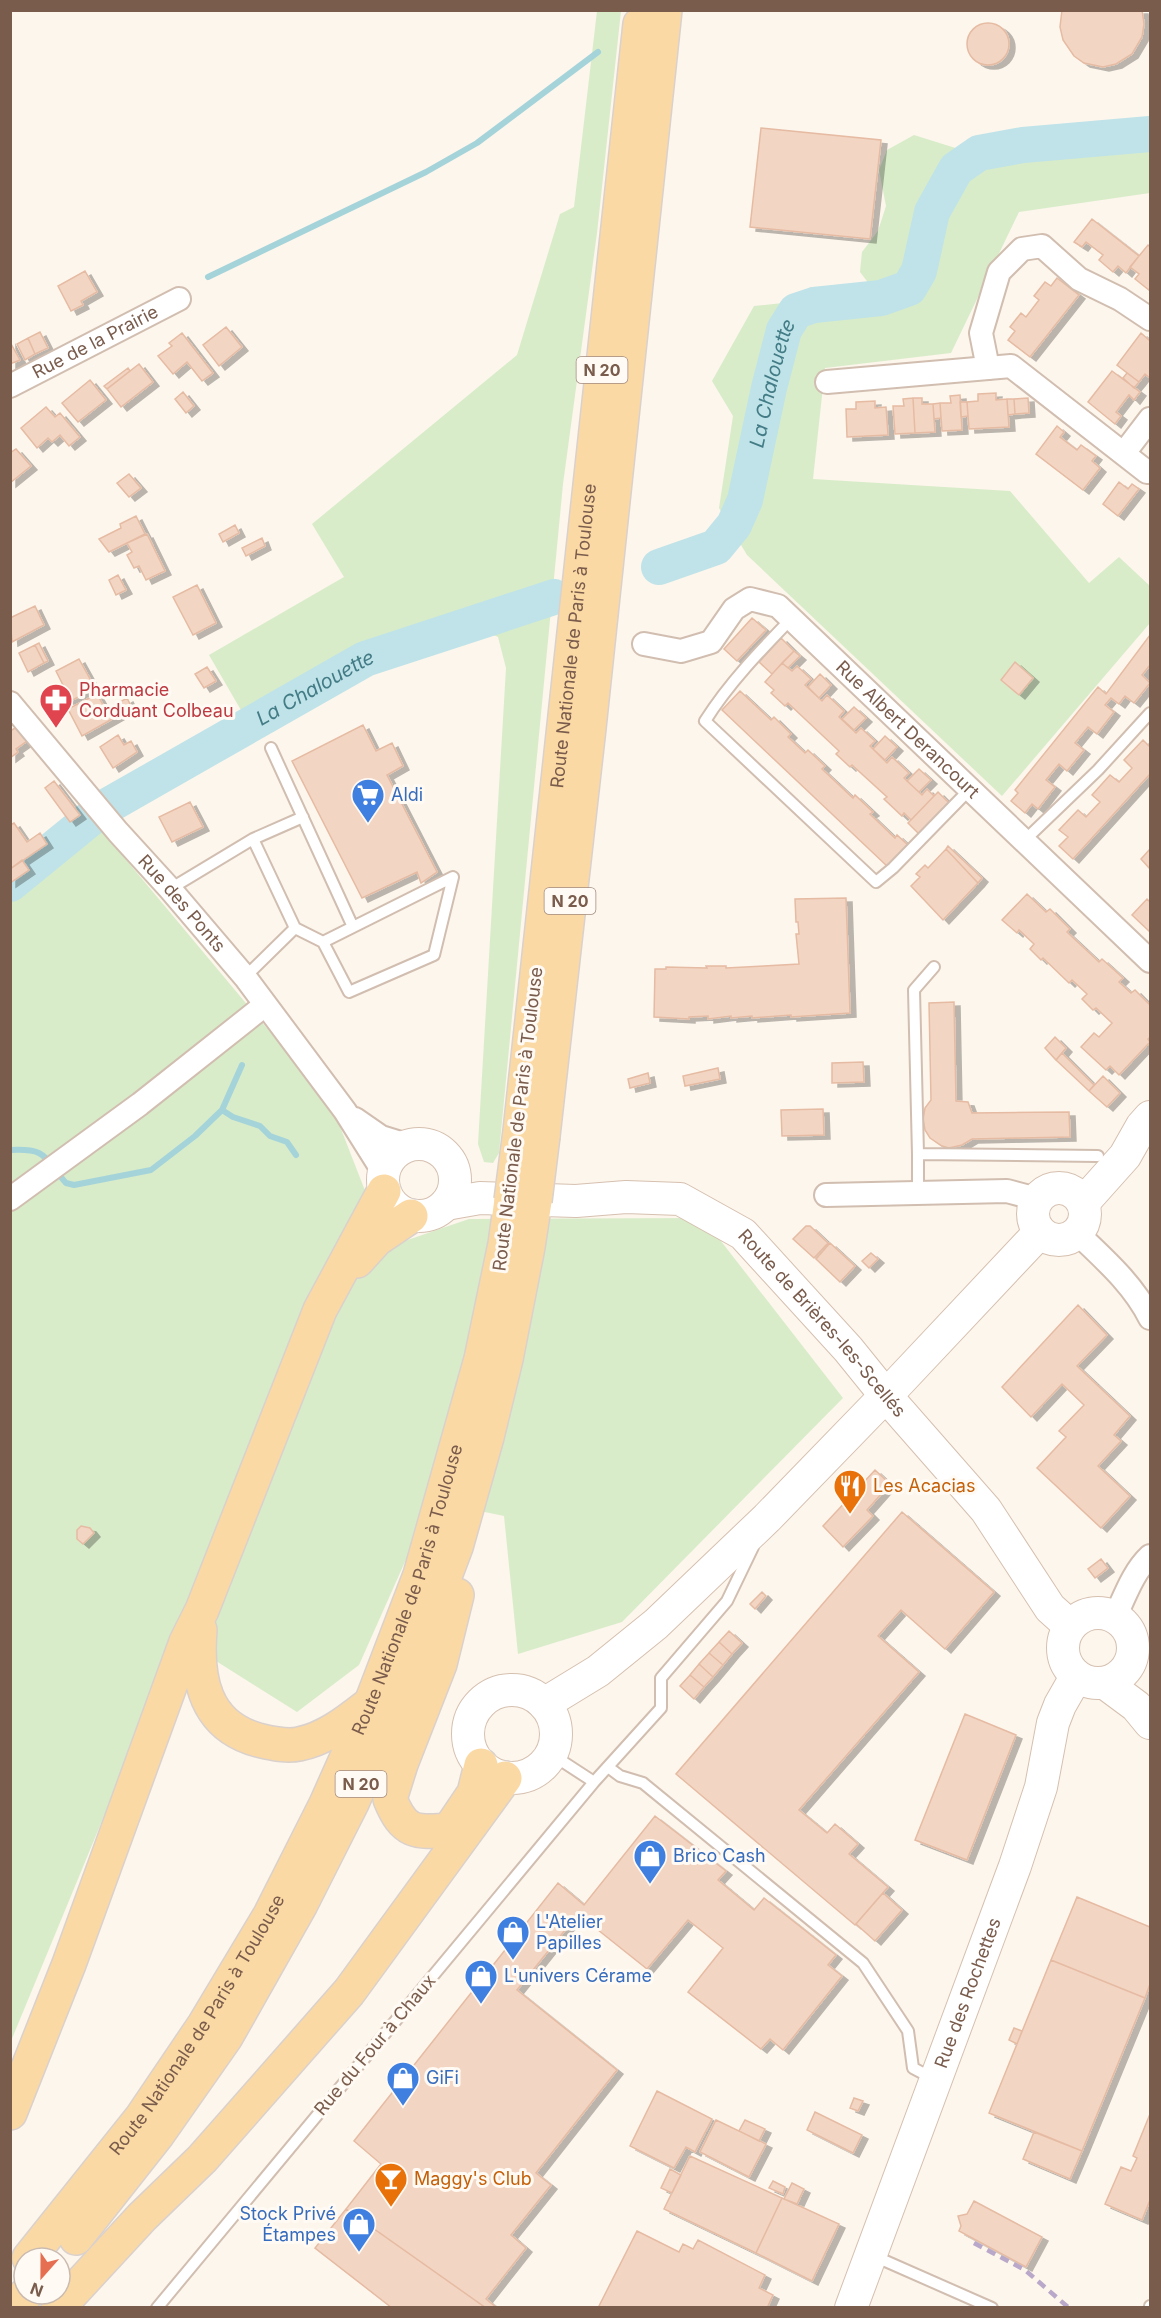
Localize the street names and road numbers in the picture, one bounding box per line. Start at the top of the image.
street label: Rue de la Prairie [29,301,162,383]
road number: N 20 [576,357,628,383]
street label: Route Nationale de Paris à Toulouse [546,482,600,789]
street label: Rue Albert Derancourt [832,656,984,802]
street label: Rue des Ponts [134,850,230,956]
road number: N 20 [544,888,596,914]
street label: Route Nationale de Paris à Toulouse [488,966,547,1272]
street label: Route de Brières-les-Scellés [734,1225,910,1421]
street label: Route Nationale de Paris à Toulouse [347,1442,466,1738]
road number: N 20 [336,1771,386,1797]
street label: Route Nationale de Paris à Toulouse [105,1891,289,2159]
street label: Rue des Rochettes [930,1915,1005,2071]
street label: Rue du Four à Chaux [310,1970,440,2119]

